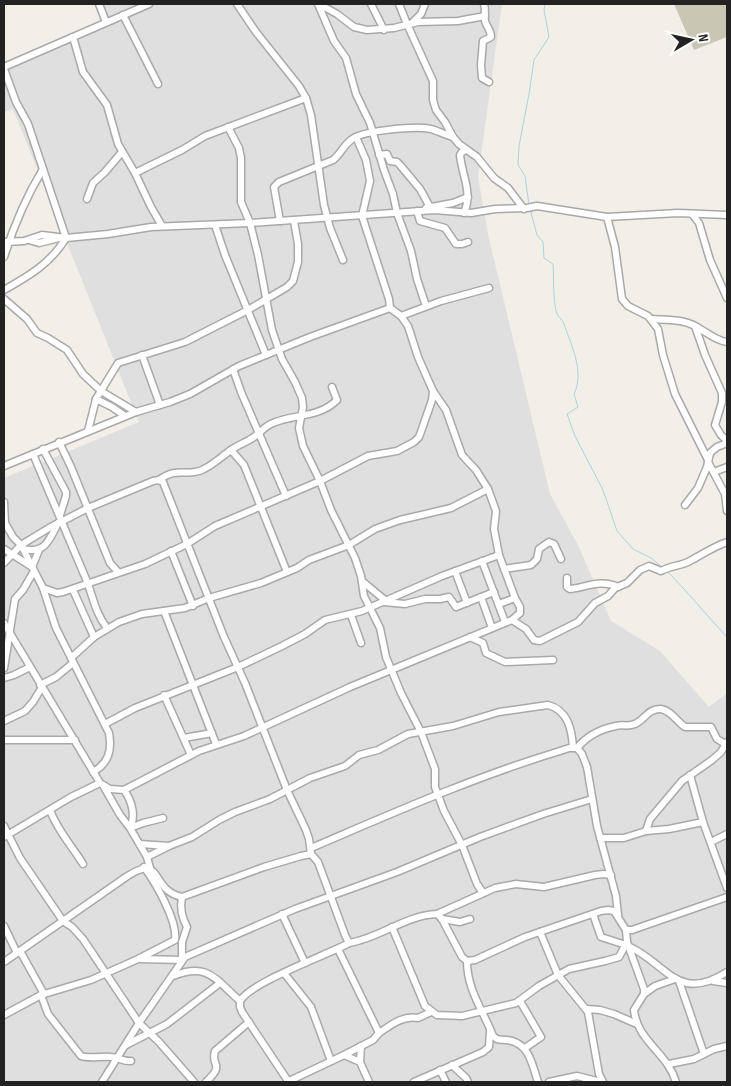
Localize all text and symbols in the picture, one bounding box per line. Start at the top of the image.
north arrow [666,15,716,65]
text: N [694,33,712,43]

